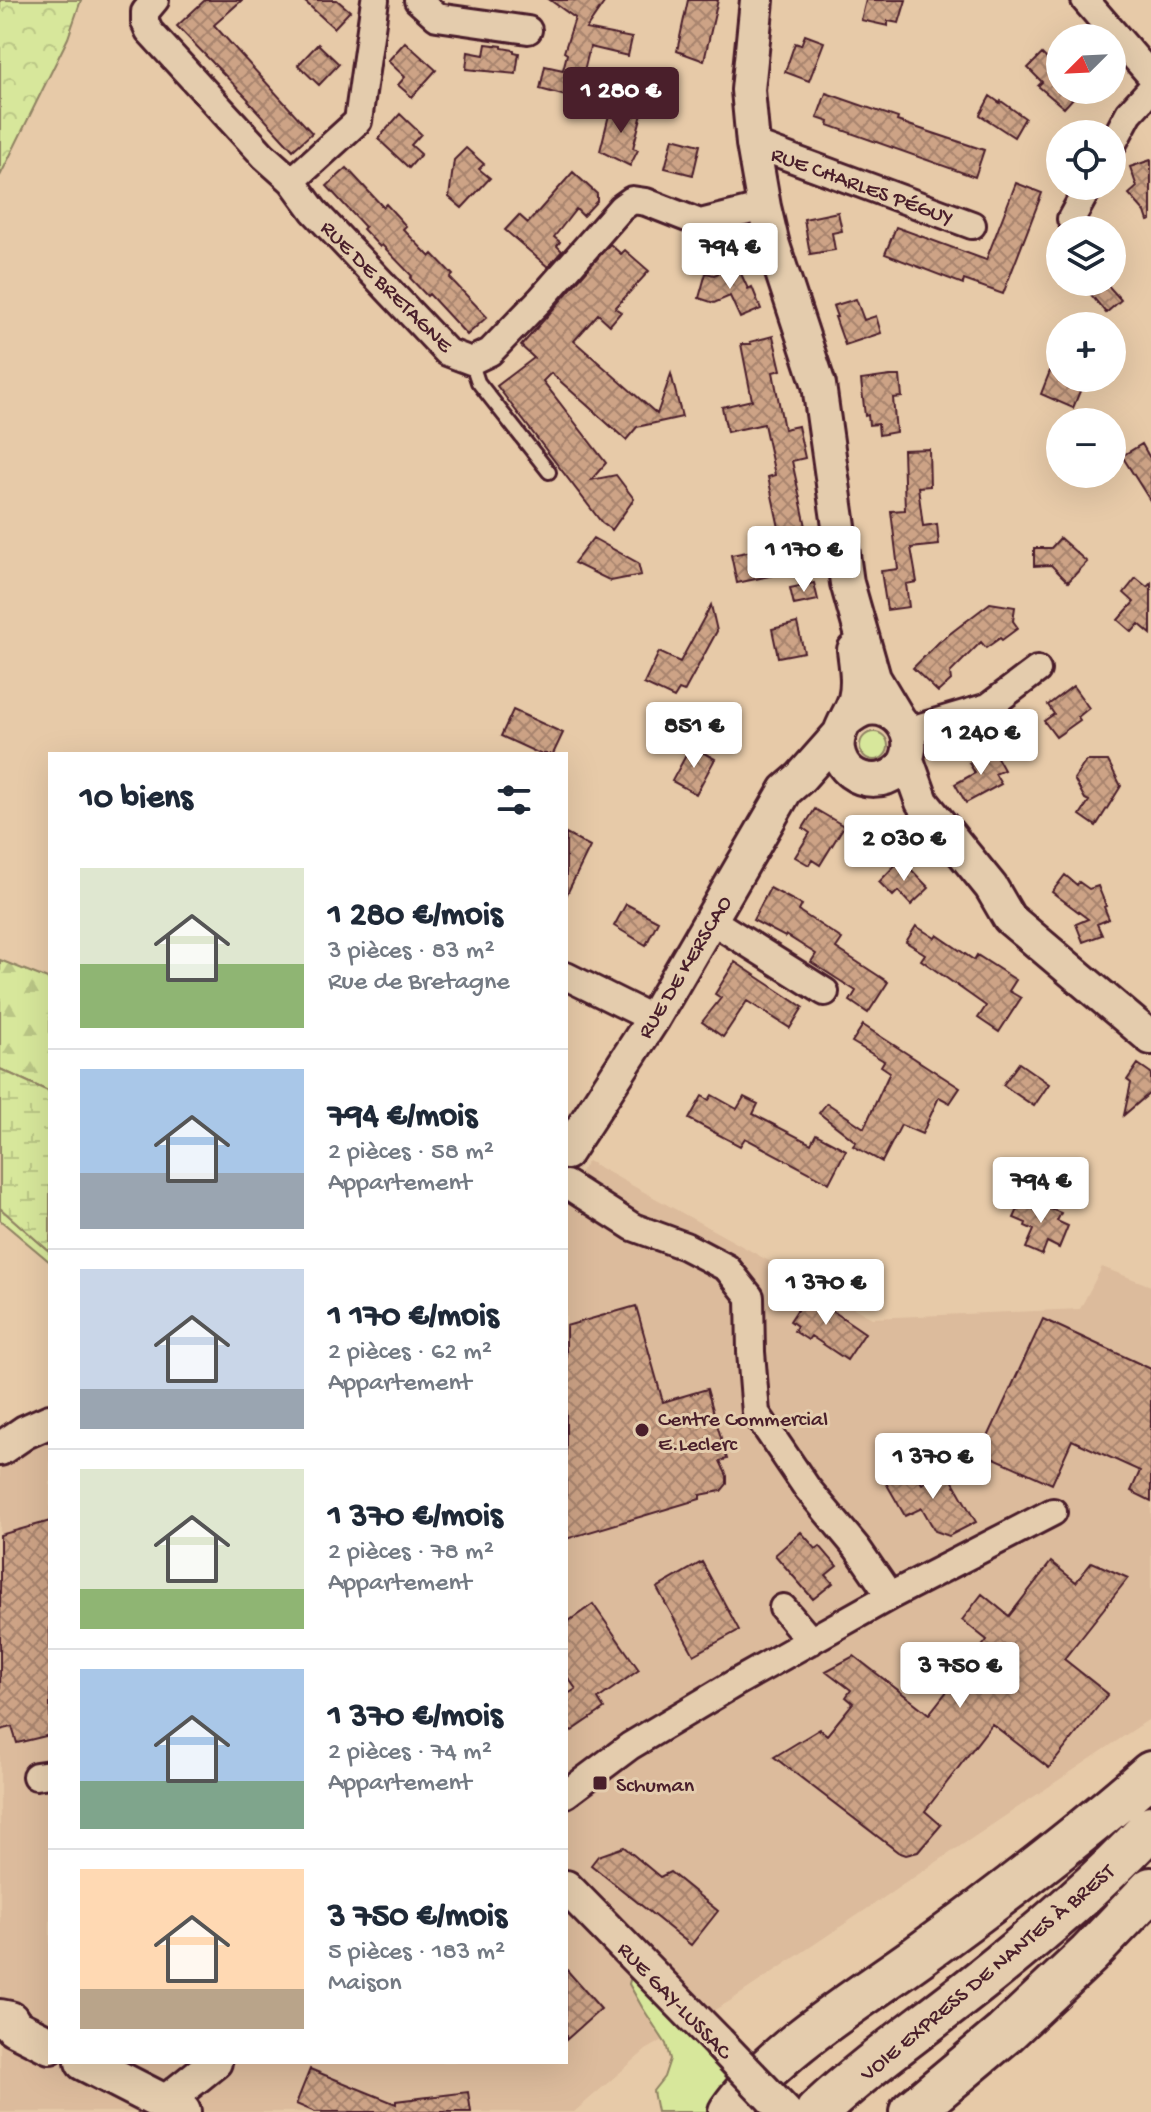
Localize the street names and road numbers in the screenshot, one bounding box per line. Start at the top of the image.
street label: RUE CHARLES PÉGUY [767,143,956,233]
street label: RUE DE BRETAGNE [314,216,458,360]
street label: RUE DE KERSCAO [634,892,739,1044]
street label: VOIE EXPRESS DE NANTES À BREST [855,1859,1122,2089]
street label: RUE GAY-LUSSAC [611,1938,737,2067]

